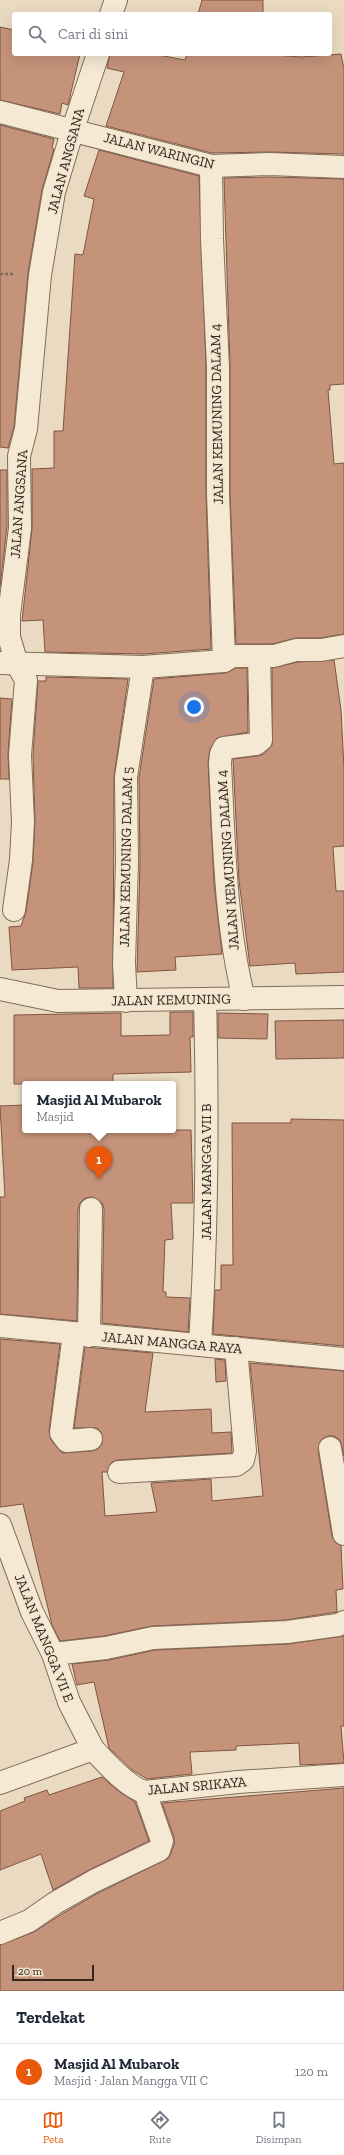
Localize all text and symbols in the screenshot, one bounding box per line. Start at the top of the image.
search box [12,12,332,56]
icon: search [26,23,48,45]
text: Cari di sini [58,25,128,43]
street label: JALAN ANGSANA [44,105,89,216]
street label: JALAN WARINGIN [102,129,216,173]
street label: JALAN KEMUNING DALAM 4 [207,323,227,505]
street label: JALAN ANGSANA [7,448,31,559]
your location [184,697,204,717]
street label: JALAN KEMUNING DALAM 5 [116,767,136,947]
street label: JALAN KEMUNING DALAM 4 [213,769,243,951]
street label: JALAN KEMUNING [111,990,231,1010]
popup [22,1081,176,1133]
text: Masjid Al Mubarok [36,1091,162,1109]
street label: JALAN MANGGA VII B [198,1103,215,1241]
text: Masjid [36,1109,74,1124]
pin: 1 [86,1146,112,1179]
street label: JALAN MANGGA RAYA [101,1328,244,1358]
street label: JALAN MANGGA VII E [10,1571,78,1705]
street label: JALAN SRIKAYA [147,1773,248,1799]
scale bar [12,1963,94,1982]
text: 20 m [18,1965,42,1978]
text: Terdekat [16,2007,85,2027]
text: Masjid Al Mubarok [54,2055,179,2073]
text: 1 [26,2064,32,2079]
text: 120 m [295,2064,328,2079]
text: Masjid · Jalan Mangga VII C [54,2073,208,2088]
tab: Peta [42,2109,64,2146]
tab: Rute [149,2109,171,2146]
tab: Disimpan [256,2109,302,2146]

